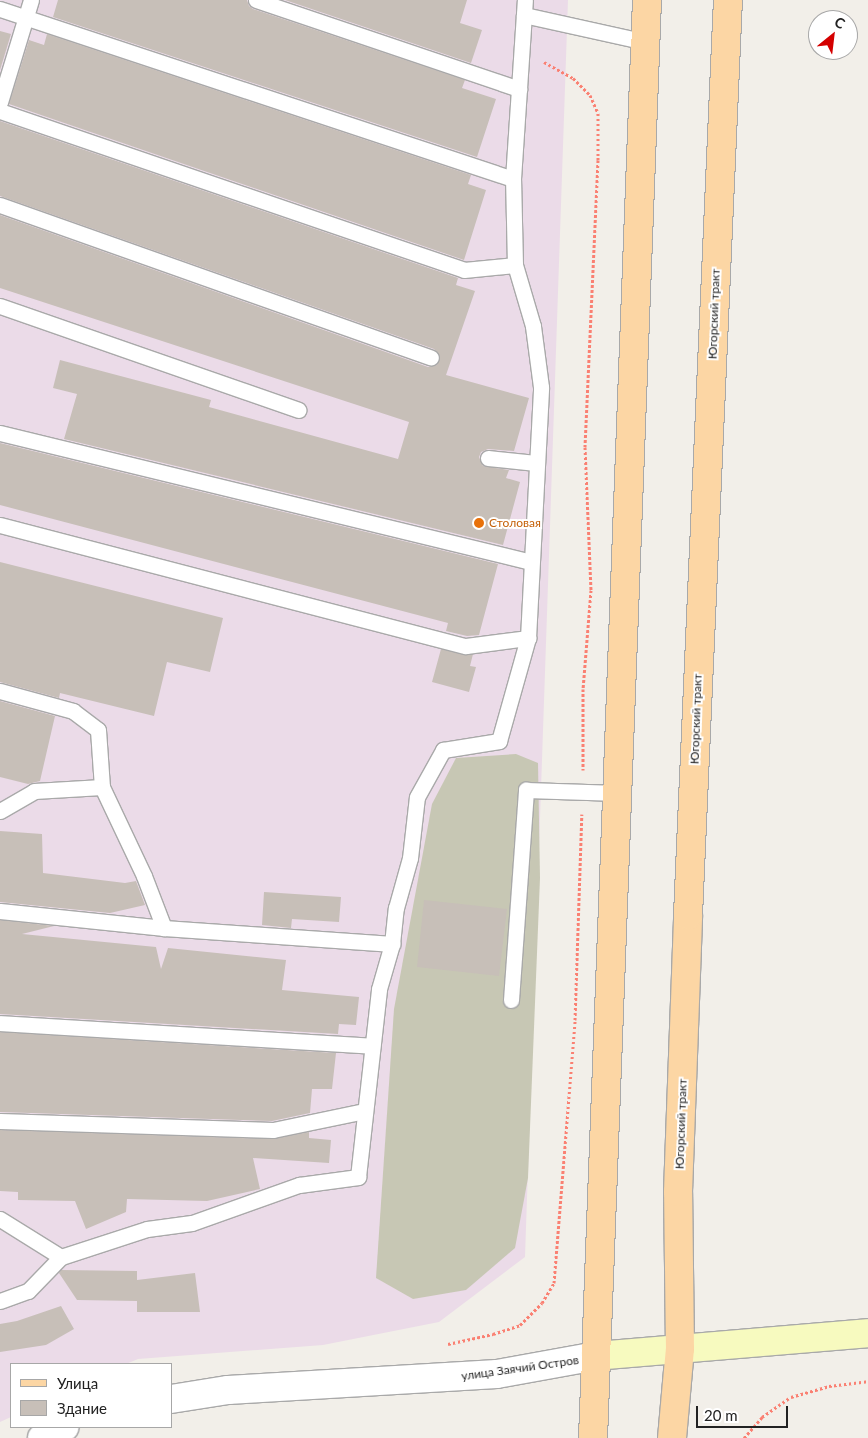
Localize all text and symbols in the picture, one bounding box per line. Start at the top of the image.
north arrow [808,10,858,60]
text: С [832,13,848,32]
street label: Югорский тракт [705,269,723,359]
place label: Столовая [489,516,541,530]
marker: Столовая [473,517,485,529]
street label: Югорский тракт [687,674,705,764]
street label: Югорский тракт [672,1079,690,1169]
street label: улица Заячий Остров [460,1353,580,1383]
legend [10,1363,172,1428]
text: Улица [57,1374,98,1392]
scale bar [698,1396,790,1428]
text: Здание [57,1399,107,1417]
text: 20 m [704,1406,738,1424]

